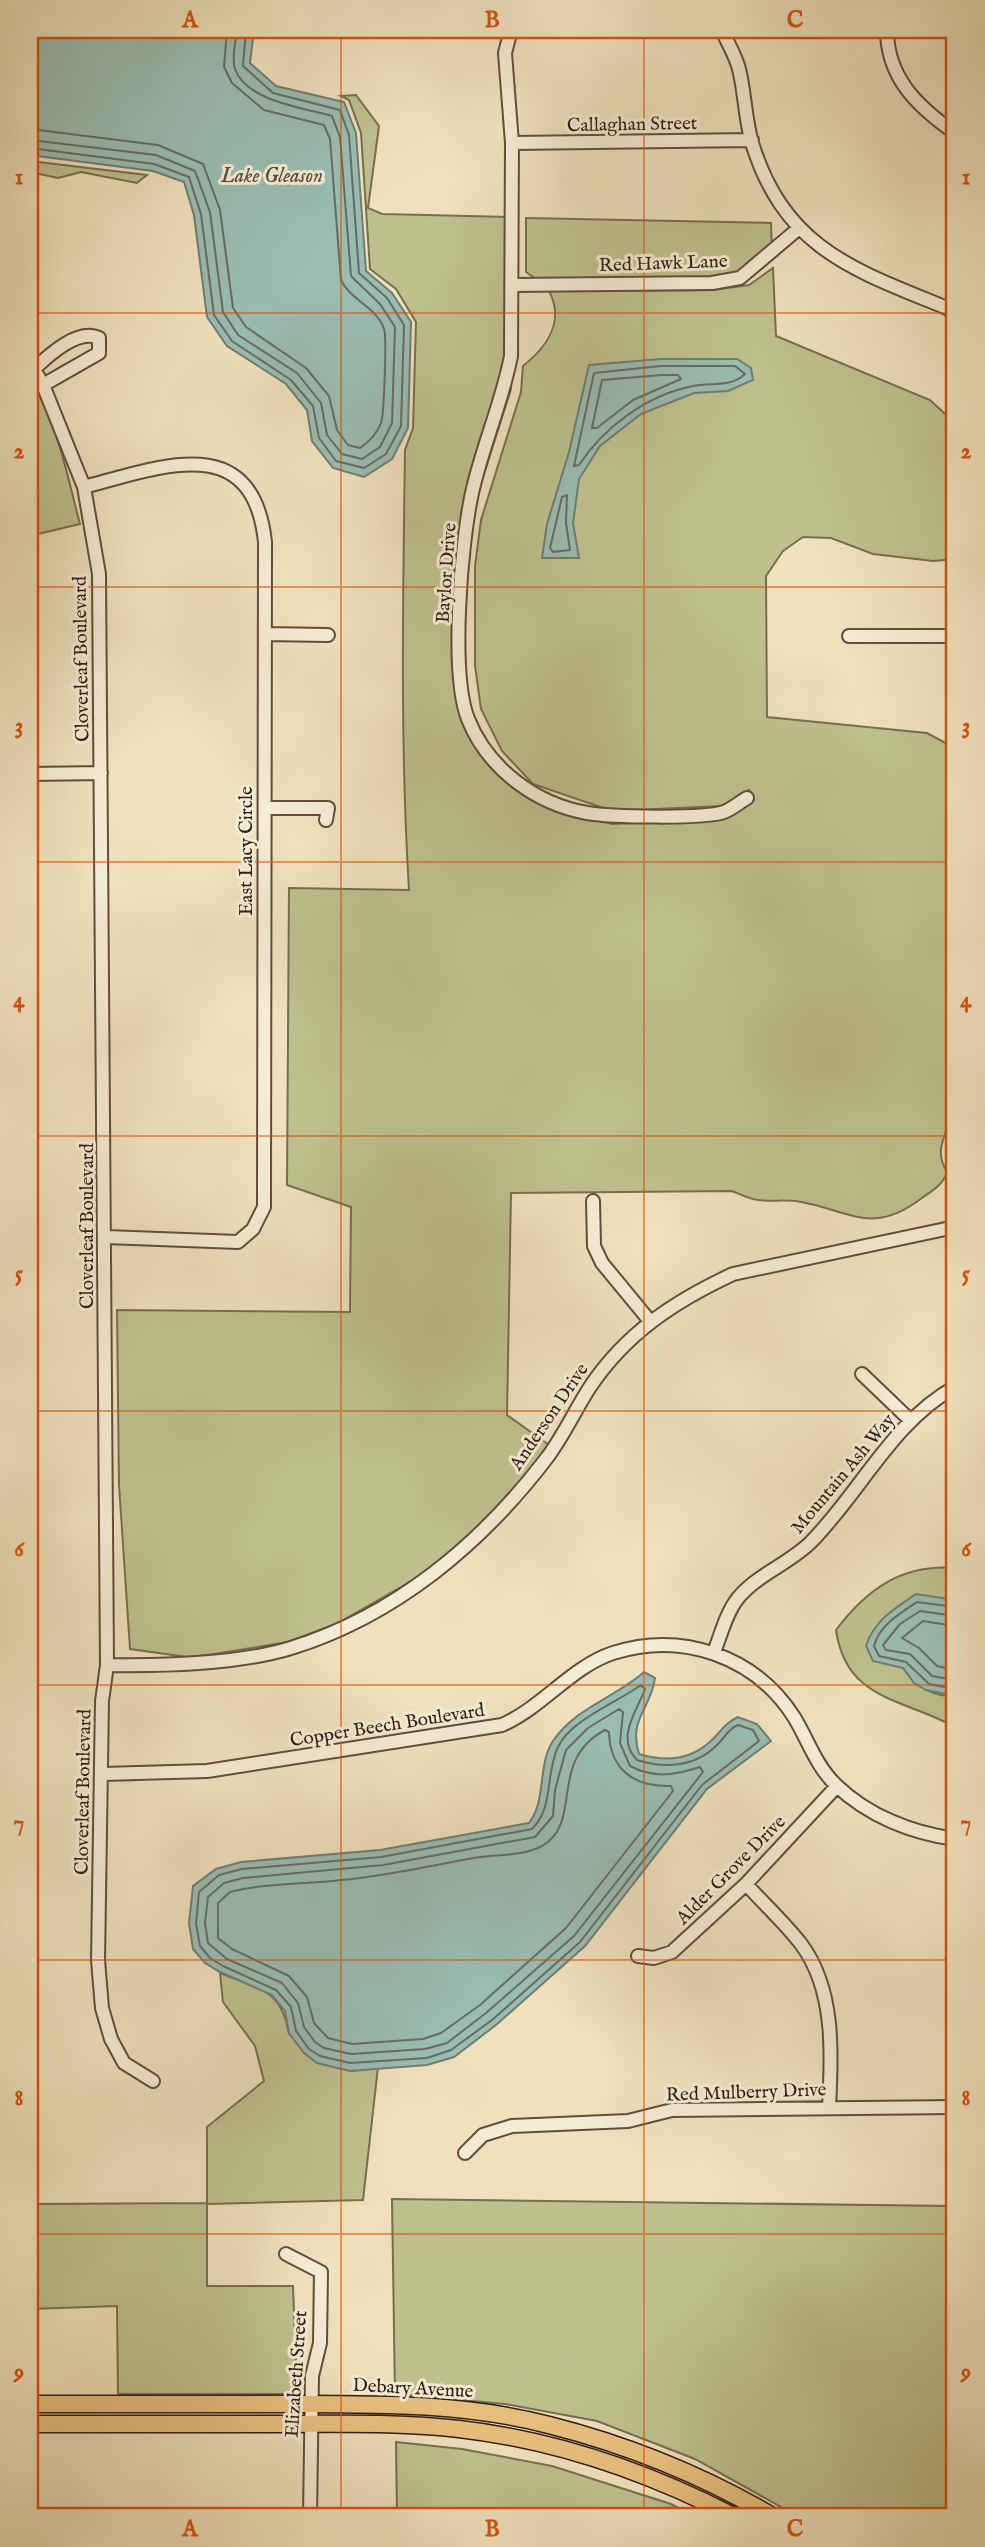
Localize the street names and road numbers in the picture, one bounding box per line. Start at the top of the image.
street label: Callaghan Street [567,112,698,138]
street label: Red Hawk Lane [598,250,728,278]
street label: Baylor Drive [432,522,462,624]
street label: Cloverleaf Boulevard [69,575,95,742]
street label: East Lacy Circle [235,786,259,916]
street label: Cloverleaf Boulevard [76,1142,100,1309]
street label: Anderson Drive [504,1359,594,1476]
street label: Mountain Ash Way [786,1409,901,1539]
street label: Copper Beech Boulevard [288,1699,487,1753]
street label: Cloverleaf Boulevard [71,1708,97,1875]
street label: Alder Grove Drive [671,1810,792,1931]
street label: Red Mulberry Drive [665,2078,827,2108]
street label: Elizabeth Street [281,2309,313,2438]
street label: Debary Avenue [352,2374,474,2404]

